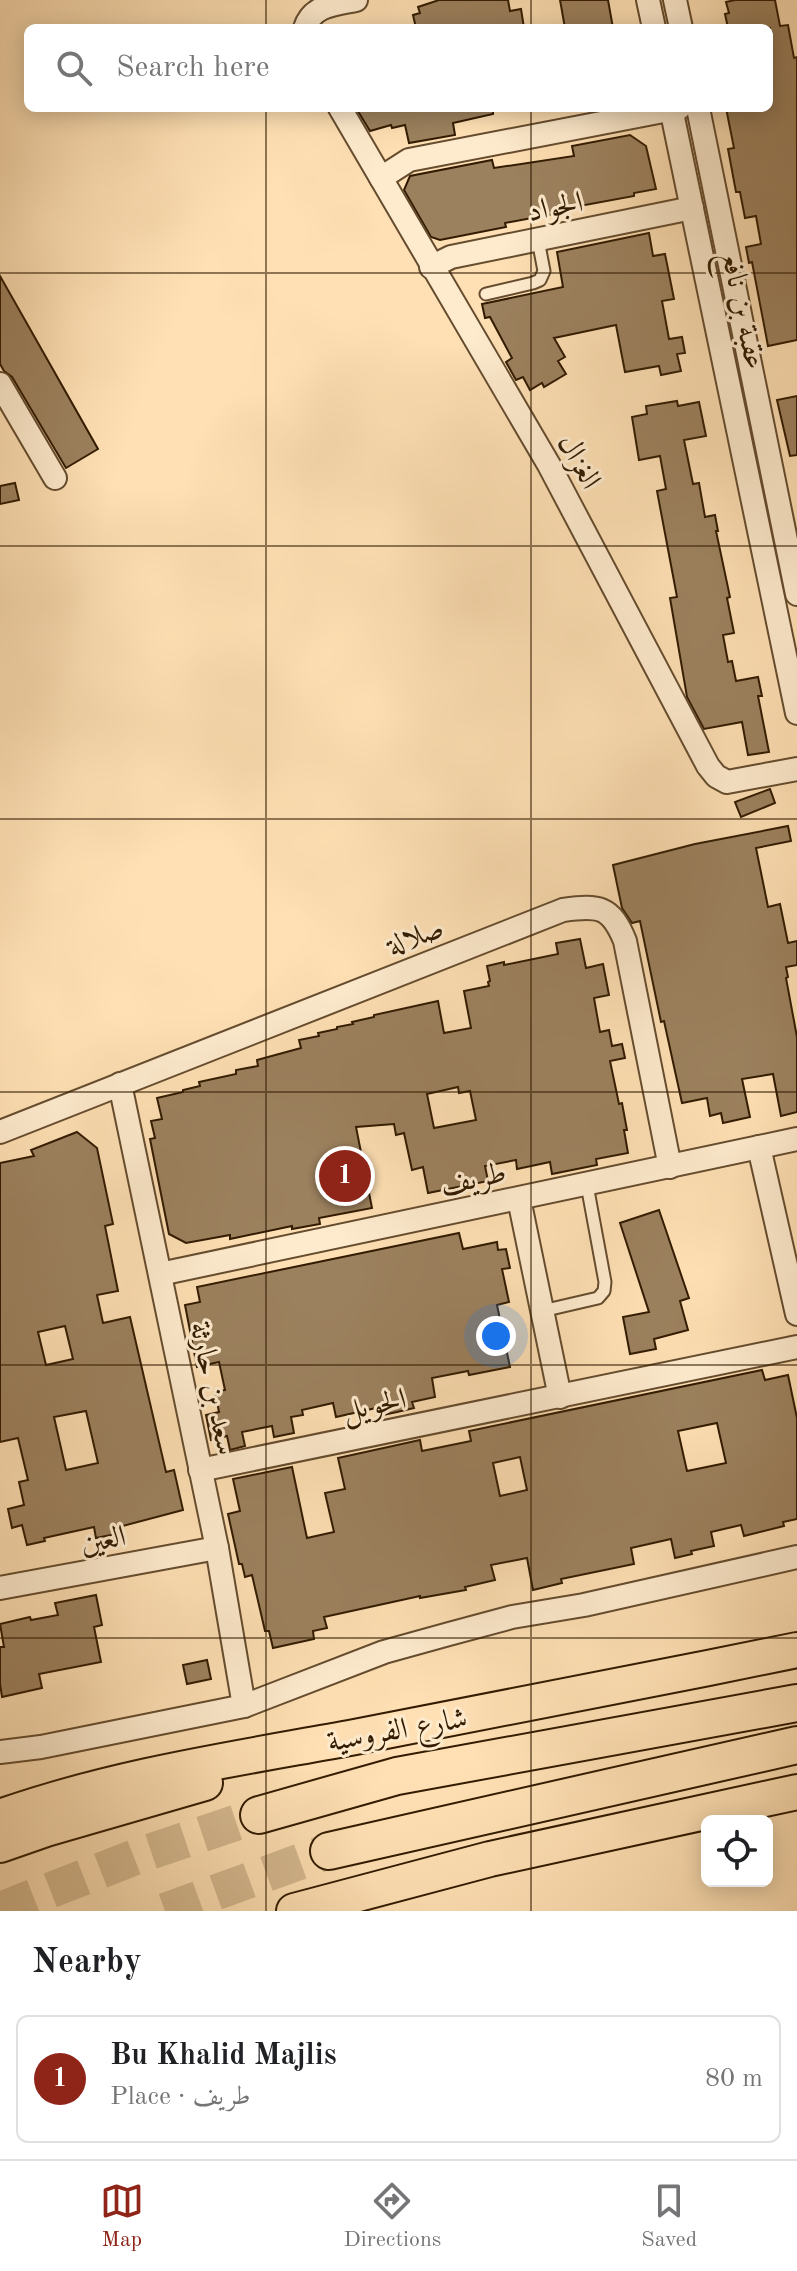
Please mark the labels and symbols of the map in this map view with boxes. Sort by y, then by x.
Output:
street label: الجواد [525,188,586,230]
street label: عقبة بن نافع [705,249,769,374]
street label: الغزال [549,429,605,495]
street label: صلالة [381,913,448,963]
pin: 1 [319,1146,371,1206]
street label: طريف [438,1158,510,1204]
your location [476,1316,516,1356]
street label: سعد بن حارثة [182,1319,241,1458]
street label: الحويل [340,1385,410,1431]
street label: العين [78,1522,129,1560]
street label: شارع الفروسية [325,1704,471,1766]

